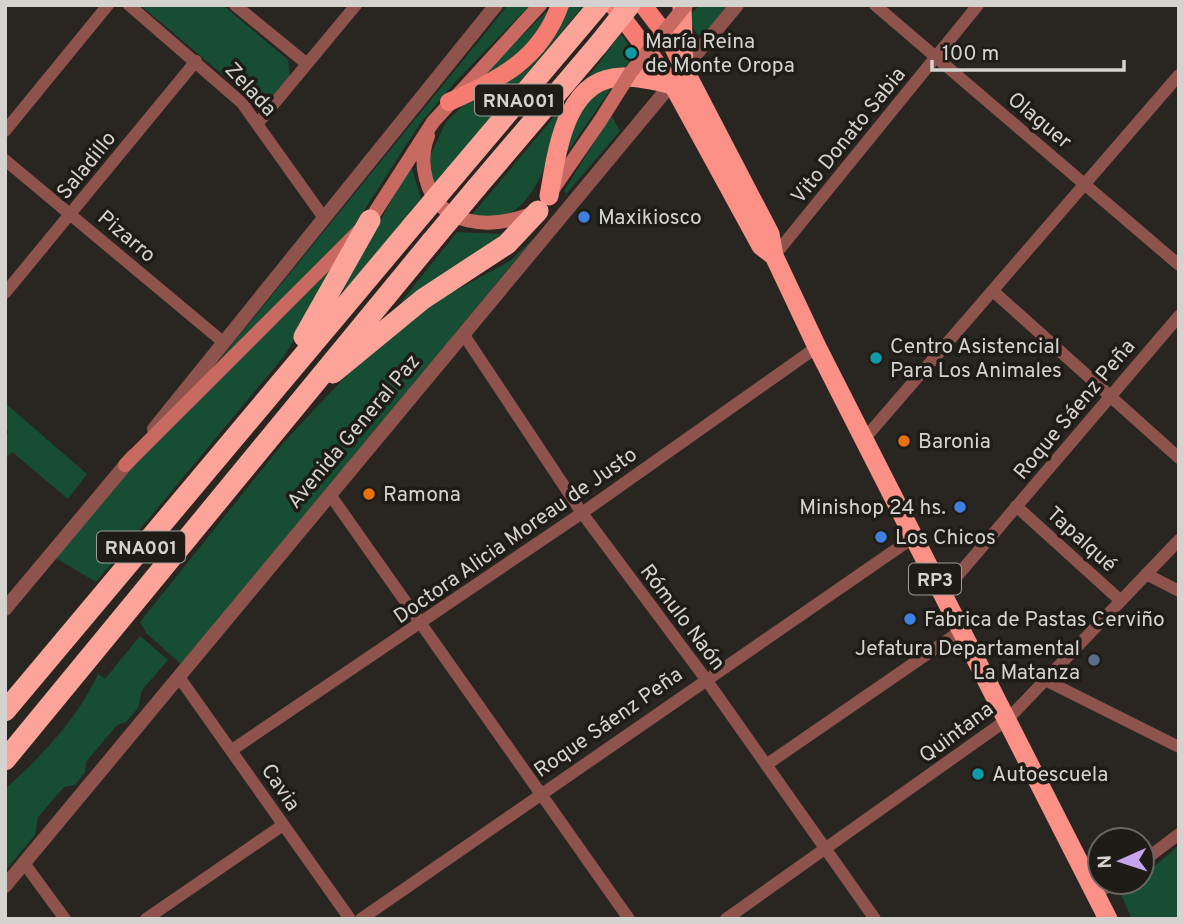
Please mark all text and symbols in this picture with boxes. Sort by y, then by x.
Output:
scale bar [932,28,1124,72]
place label: María Reina de Monte Oropa [645,29,795,80]
text: 100 m [942,41,999,68]
marker: María Reina de Monte Oropa [623,45,639,61]
street label: Zelada [218,57,282,123]
street label: Vito Donato Sabia [786,62,913,210]
road number: RNA001 [475,85,563,116]
street label: Olaguer [1001,87,1077,156]
street label: Saladillo [51,126,123,206]
street label: Pizarro [91,205,161,269]
place label: Maxikiosco [598,205,702,232]
marker: Maxikiosco [576,209,592,225]
place label: Centro Asistencial Para Los Animales [890,334,1062,385]
street label: Roque Sáenz Peña [1008,334,1142,486]
street label: Avenida General Paz [282,349,427,515]
marker: Centro Asistencial Para Los Animales [868,350,884,366]
place label: Baronia [918,429,991,456]
marker: Baronia [896,433,912,449]
street label: Doctora Alicia Moreau de Justo [389,442,643,631]
place label: Ramona [383,482,461,509]
marker: Ramona [361,486,377,502]
place label: Minishop 24 hs. [799,495,946,522]
marker: Minishop 24 hs. [952,499,968,515]
street label: Tapalqué [1040,501,1122,579]
place label: Los Chicos [895,525,996,552]
marker: Los Chicos [873,529,889,545]
road number: RNA001 [97,532,185,562]
street label: Rómulo Naón [633,559,731,676]
road number: RP3 [909,564,961,594]
place label: Fabrica de Pastas Cerviño [924,607,1165,634]
marker: Fabrica de Pastas Cerviño [902,611,918,627]
place label: Jefatura Departamental La Matanza [855,636,1080,687]
marker: Jefatura Departamental La Matanza [1086,652,1102,668]
street label: Roque Sáenz Peña [529,662,688,785]
street label: Quintana [914,697,999,770]
street label: Cavia [254,759,305,817]
place label: Autoescuela [992,762,1108,789]
marker: Autoescuela [970,766,986,782]
north arrow [1086,826,1156,896]
text: N [1094,854,1118,869]

